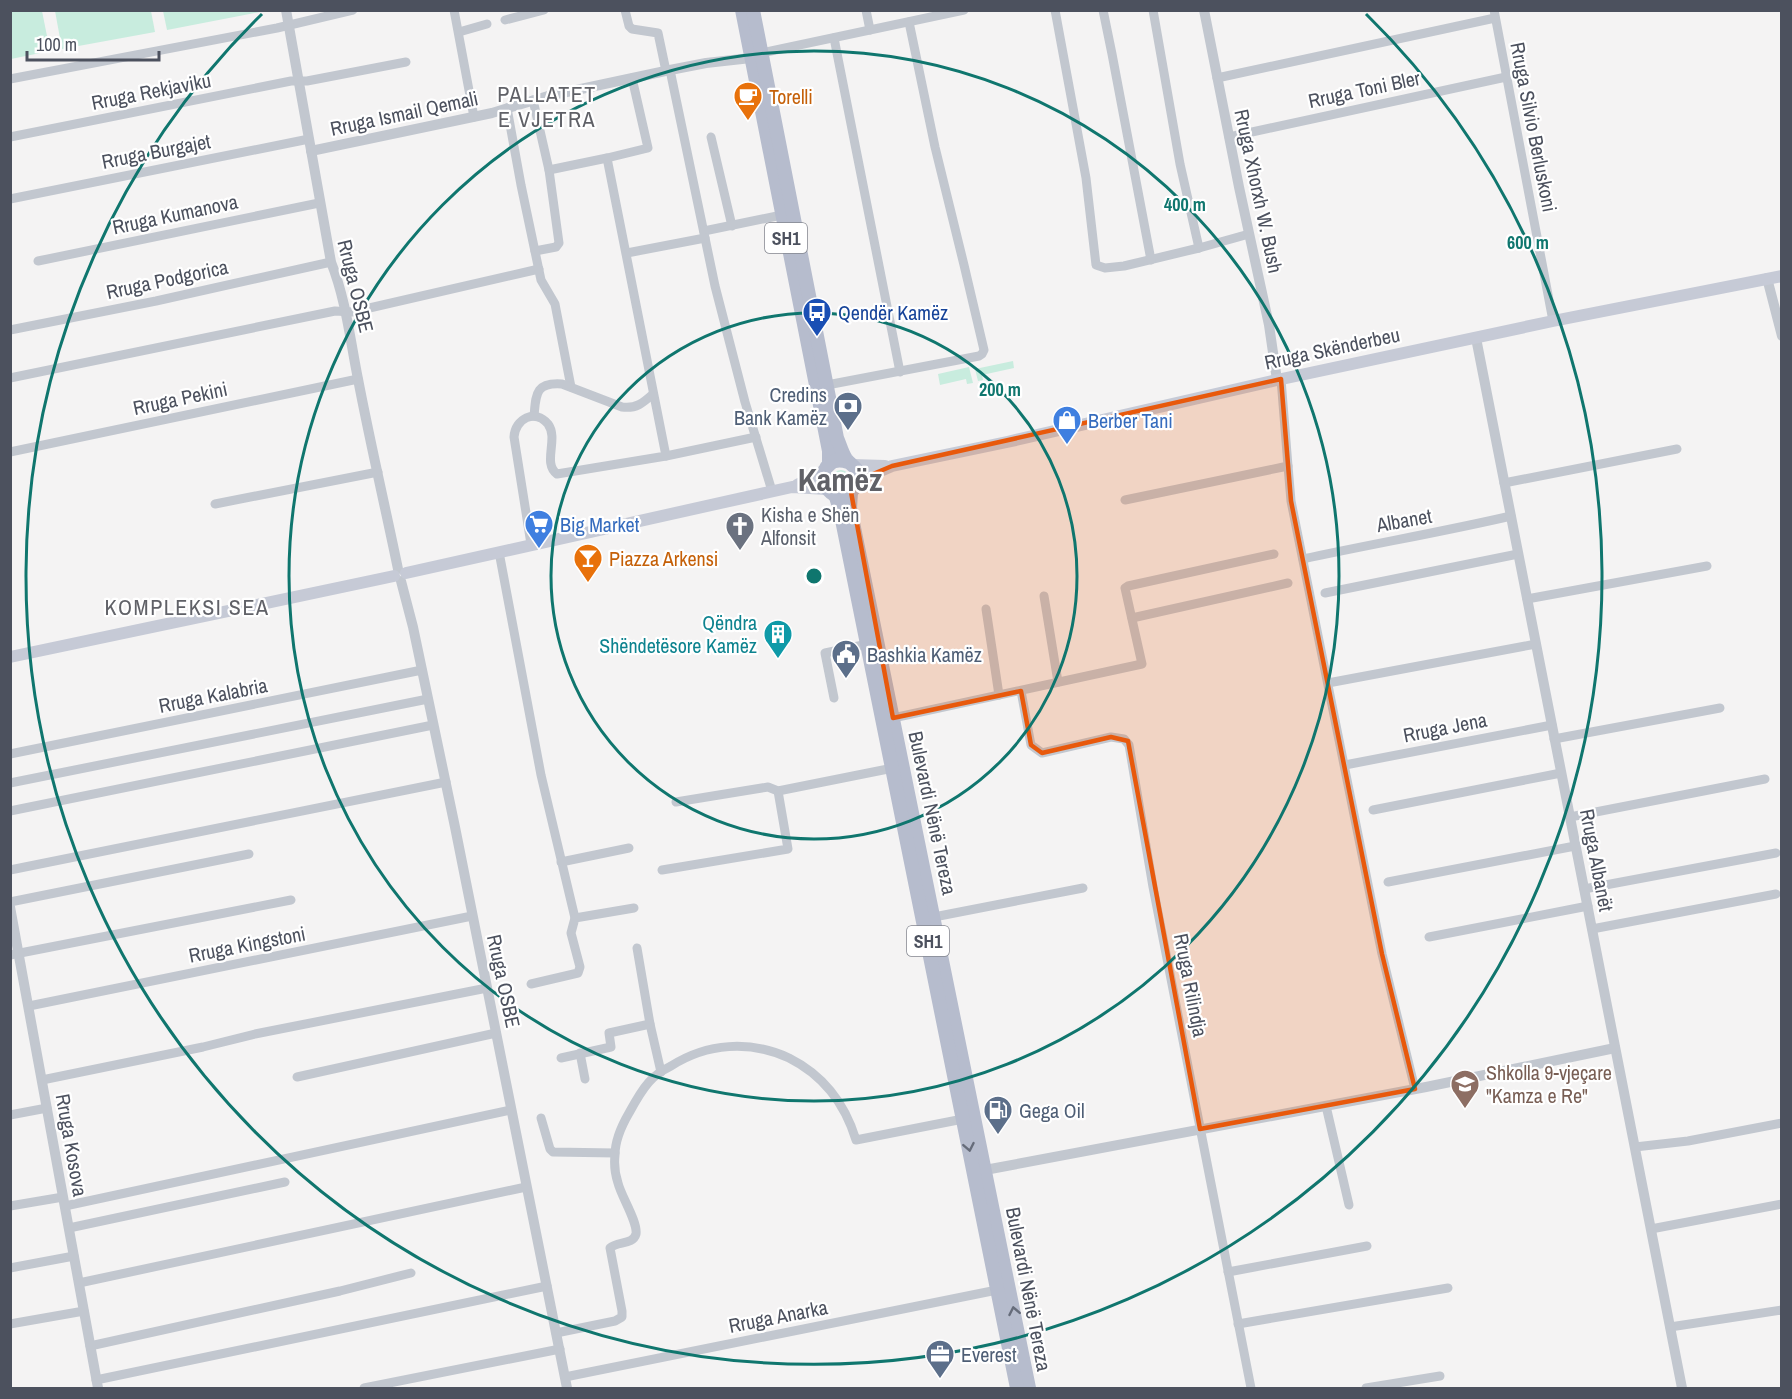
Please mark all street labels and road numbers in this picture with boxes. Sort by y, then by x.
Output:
street label: Rruga Silvio Berluskoni [1504,40,1564,214]
street label: Rruga Toni Bler [1306,64,1423,114]
street label: Rruga Rekjaviku [89,66,213,116]
street label: Rruga Ismail Qemali [328,84,480,142]
street label: Rruga Xhorxh W. Bush [1228,107,1290,275]
street label: Rruga Burgajet [99,127,213,175]
street label: Rruga Kumanova [110,188,240,240]
road number: SH1 [765,223,807,253]
street label: Rruga OSBE [331,237,381,335]
street label: Rruga Podgorica [104,253,230,305]
street label: Rruga Skënderbeu [1262,320,1402,376]
street label: Rruga Pekini [130,375,230,421]
street label: Albanet [1373,502,1434,538]
street label: Rruga Kalabria [156,671,270,719]
street label: Rruga Jena [1401,706,1489,748]
street label: Bulevardi Nënë Tereza [902,729,964,897]
street label: Rruga Albanët [1574,806,1620,914]
street label: Rruga Kingstoni [186,919,308,969]
road number: SH1 [907,926,949,956]
street label: Rruga Rilindja [1168,931,1214,1039]
street label: Rruga OSBE [481,932,527,1030]
street label: Rruga Kosova [50,1091,94,1199]
street label: Bulevardi Nënë Tereza [1000,1205,1058,1373]
street label: Rruga Anarka [726,1293,830,1339]

